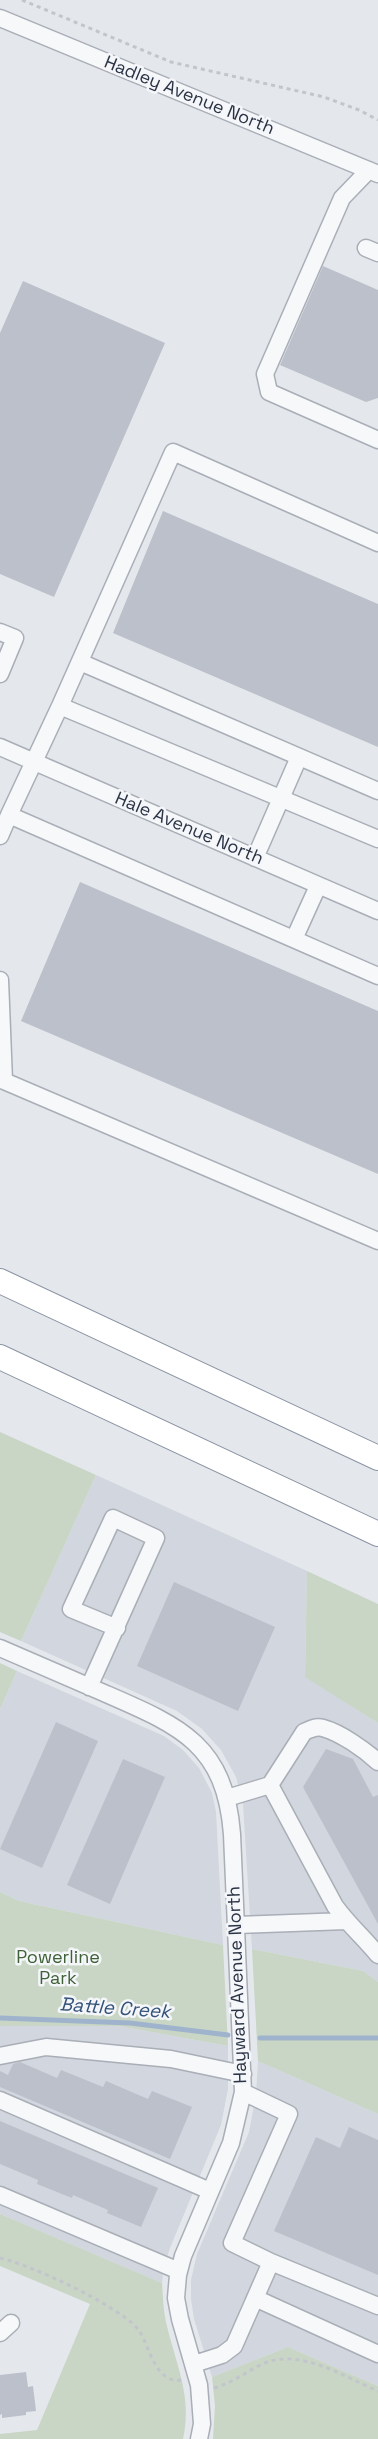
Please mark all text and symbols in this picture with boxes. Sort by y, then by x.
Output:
street label: Hadley Avenue North [101,52,277,140]
street label: Hale Avenue North [111,788,267,870]
street label: Hayward Avenue North [224,1886,252,2084]
park label: Powerline Park [16,1947,100,1990]
water label: Battle Creek [59,1994,171,2024]

